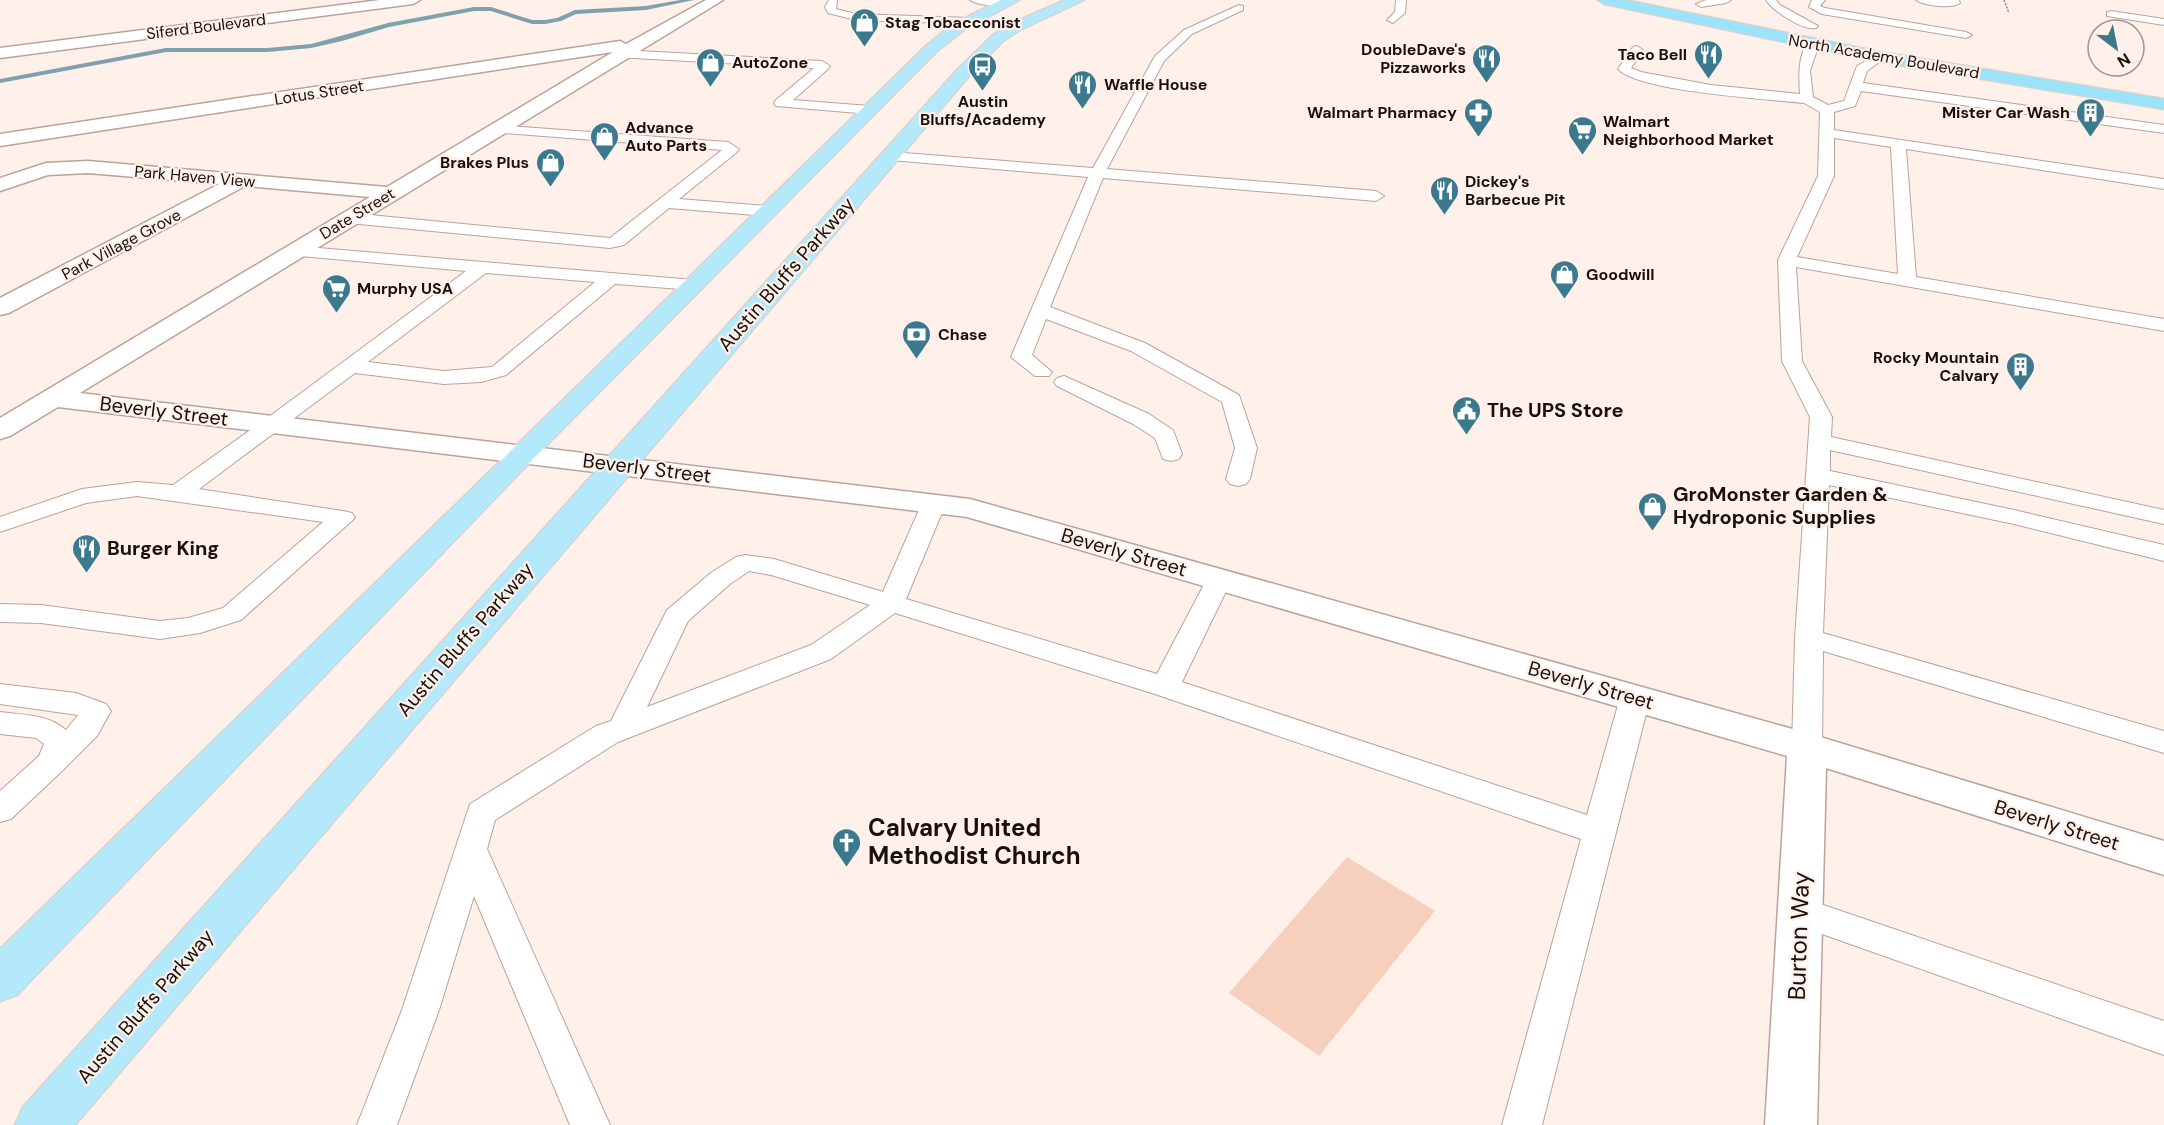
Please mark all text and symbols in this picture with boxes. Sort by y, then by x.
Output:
shop icon: Stag Tobacconist [848,6,880,48]
street label: Siferd Boulevard [145,9,267,44]
place label: Stag Tobacconist [885,12,1021,33]
north arrow [2086,18,2146,78]
street label: North Academy Boulevard [1787,29,1981,84]
restaurant icon: Taco Bell [1692,38,1724,80]
place label: DoubleDave's Pizzaworks [1361,39,1466,78]
restaurant icon: DoubleDave's Pizzaworks [1471,42,1503,84]
place label: Taco Bell [1618,44,1687,65]
shop icon: AutoZone [695,46,727,88]
text: N [2113,48,2134,72]
bus stop icon: Austin Bluffs/Academy [967,50,999,92]
place label: AutoZone [732,52,808,73]
restaurant icon: Waffle House [1067,68,1099,110]
place label: Waffle House [1104,74,1207,95]
street label: Lotus Street [273,75,365,110]
place label: Austin Bluffs/Academy [920,91,1046,130]
pharmacy icon: Walmart Pharmacy [1462,96,1494,138]
building icon: Mister Car Wash [2075,96,2107,138]
place label: Walmart Pharmacy [1307,102,1457,123]
place label: Mister Car Wash [1942,102,2070,123]
place label: Walmart Neighborhood Market [1603,111,1774,150]
supermarket icon: Walmart Neighborhood Market [1566,114,1598,156]
place label: Advance Auto Parts [625,117,707,156]
shop icon: Advance Auto Parts [588,120,620,162]
shop icon: Brakes Plus [534,146,566,188]
place label: Brakes Plus [440,152,529,173]
street label: Park Haven View [134,161,256,192]
place label: Dickey's Barbecue Pit [1465,171,1565,210]
restaurant icon: Dickey's Barbecue Pit [1428,174,1460,216]
street label: Date Street [316,183,399,244]
street label: Austin Bluffs Parkway [712,191,860,357]
street label: Park Village Grove [58,204,185,285]
shop icon: Goodwill [1549,258,1581,300]
place label: Goodwill [1586,264,1655,285]
supermarket icon: Murphy USA [320,272,352,314]
place label: Murphy USA [357,278,453,299]
bank icon: Chase [901,318,933,360]
place label: Chase [938,324,987,345]
place label: Rocky Mountain Calvary [1873,347,1999,386]
building icon: Rocky Mountain Calvary [2004,350,2036,392]
street label: Beverly Street [98,390,230,432]
public building icon: The UPS Store [1450,394,1482,436]
place label: The UPS Store [1487,397,1624,423]
street label: Beverly Street [581,447,713,489]
place label: GroMonster Garden & Hydroponic Supplies [1673,481,1888,530]
shop icon: GroMonster Garden & Hydroponic Supplies [1636,490,1668,532]
street label: Beverly Street [1058,522,1190,582]
restaurant icon: Burger King [70,532,102,574]
place label: Burger King [107,535,219,561]
street label: Austin Bluffs Parkway [391,556,539,722]
street label: Beverly Street [1525,655,1657,715]
street label: Beverly Street [1991,794,2123,856]
place label: Calvary United Methodist Church [868,812,1081,871]
church icon: Calvary United Methodist Church [831,826,863,868]
street label: Burton Way [1781,871,1816,1001]
street label: Austin Bluffs Parkway [71,923,219,1089]

